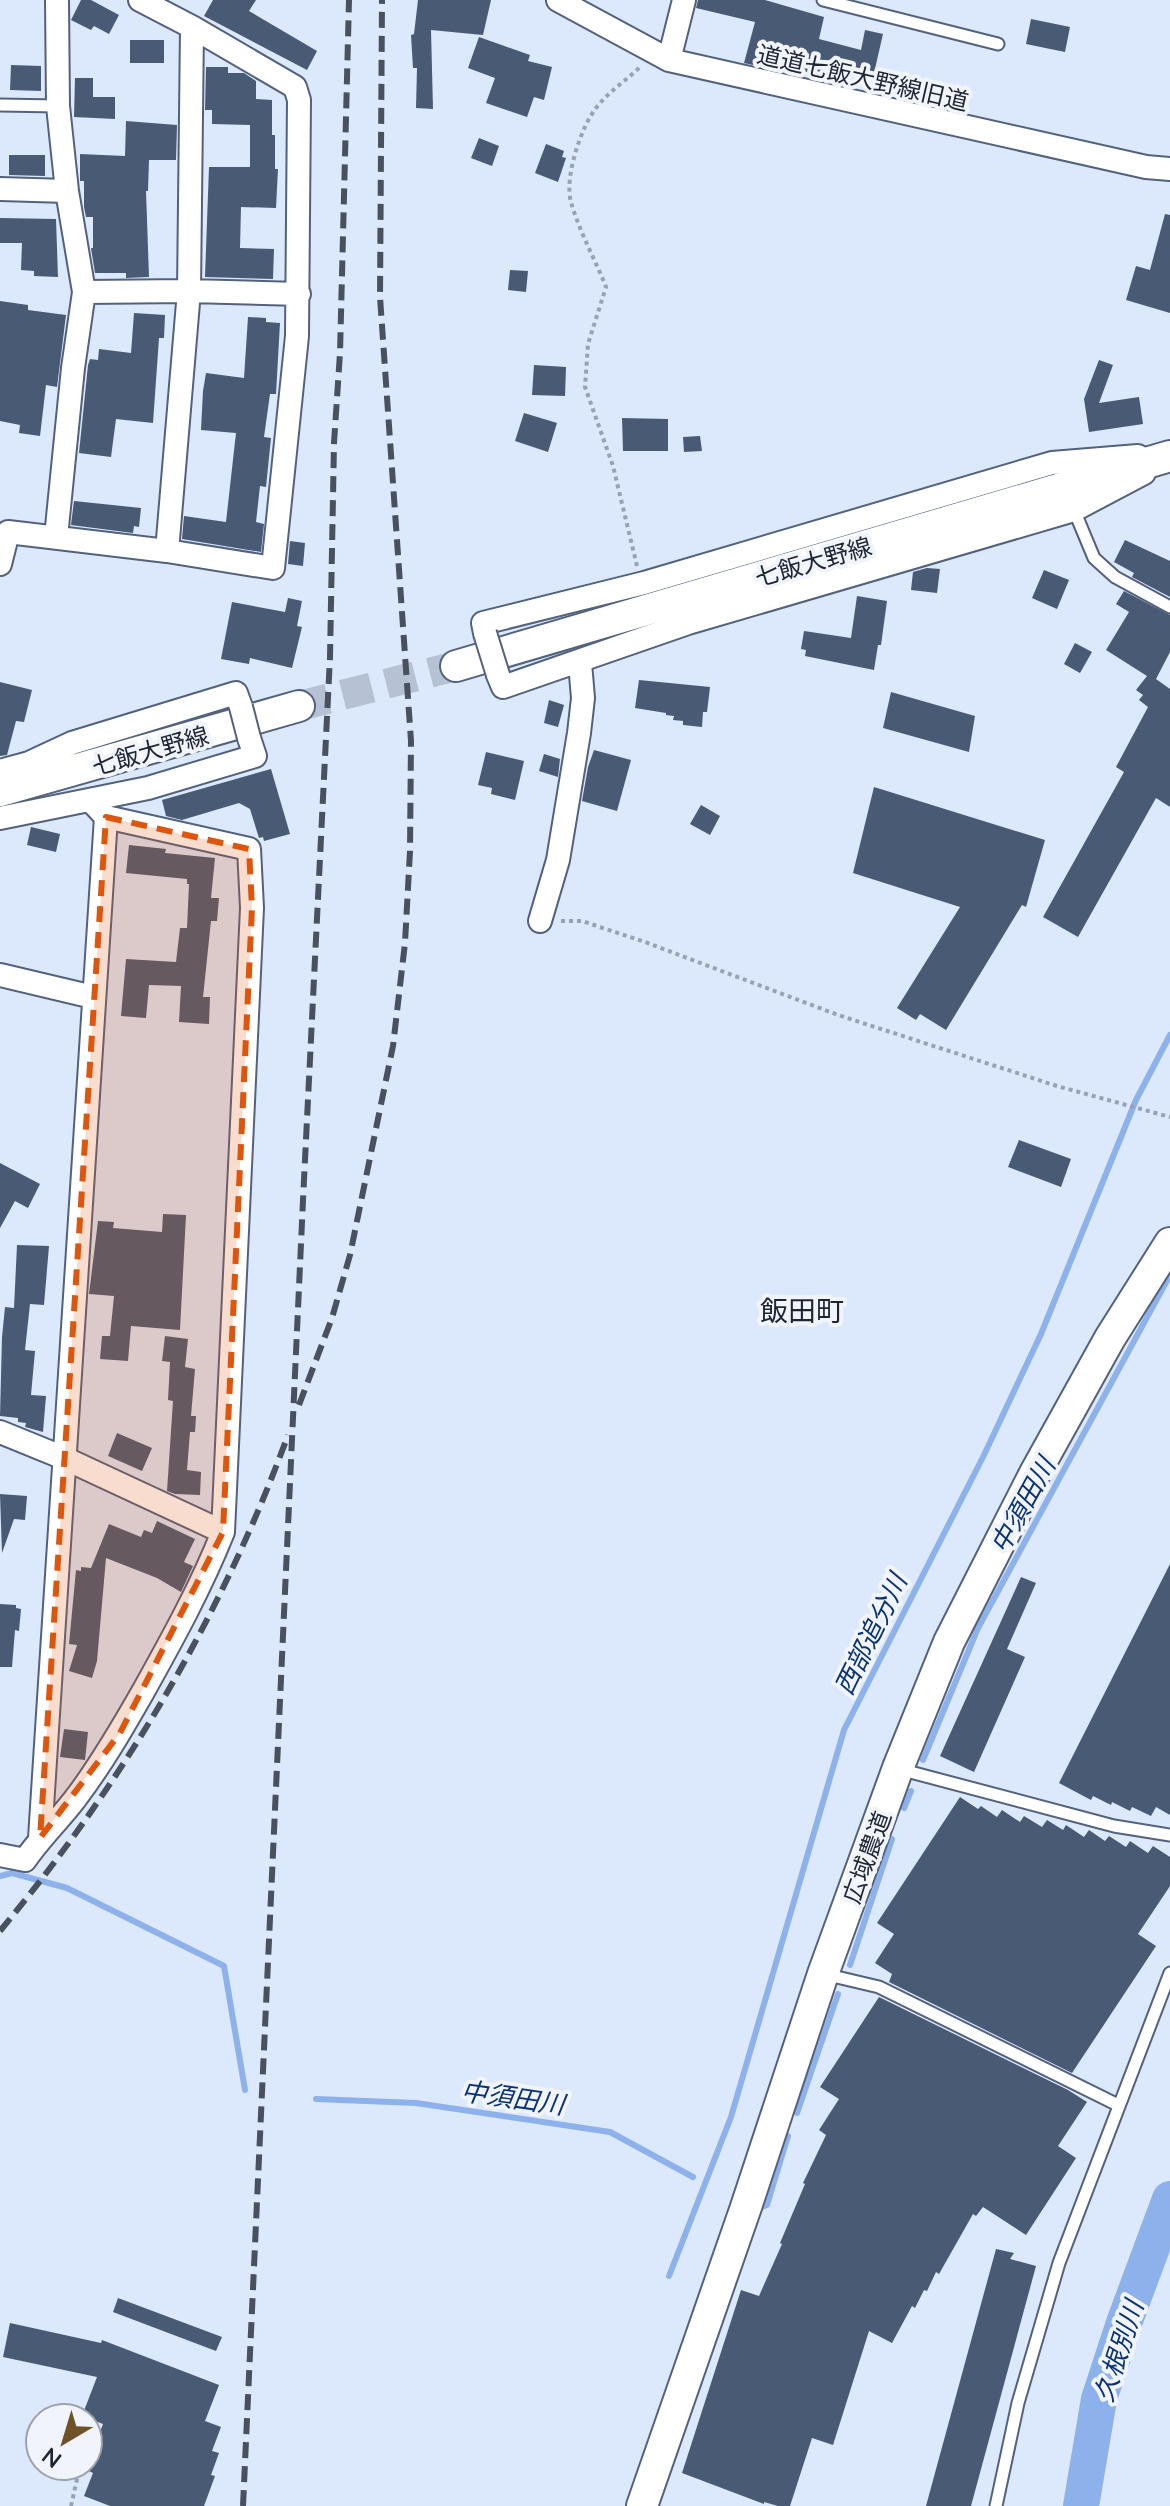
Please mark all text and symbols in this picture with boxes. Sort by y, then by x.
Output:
street label: 道道七飯大野線旧道 [755,39,971,115]
street label: 七飯大野線 [751,531,875,591]
street label: 七飯大野線 [88,720,212,780]
district label: 飯田町 [760,1293,844,1327]
water label: 中須田川 [983,1449,1063,1558]
water label: 西部追分川 [827,1566,914,1699]
street label: 広域農道 [836,1807,896,1907]
water label: 中須田川 [459,2074,570,2120]
water label: 久根別川 [1087,2294,1150,2405]
north arrow [24,2402,104,2482]
text: N [36,2442,66,2474]

